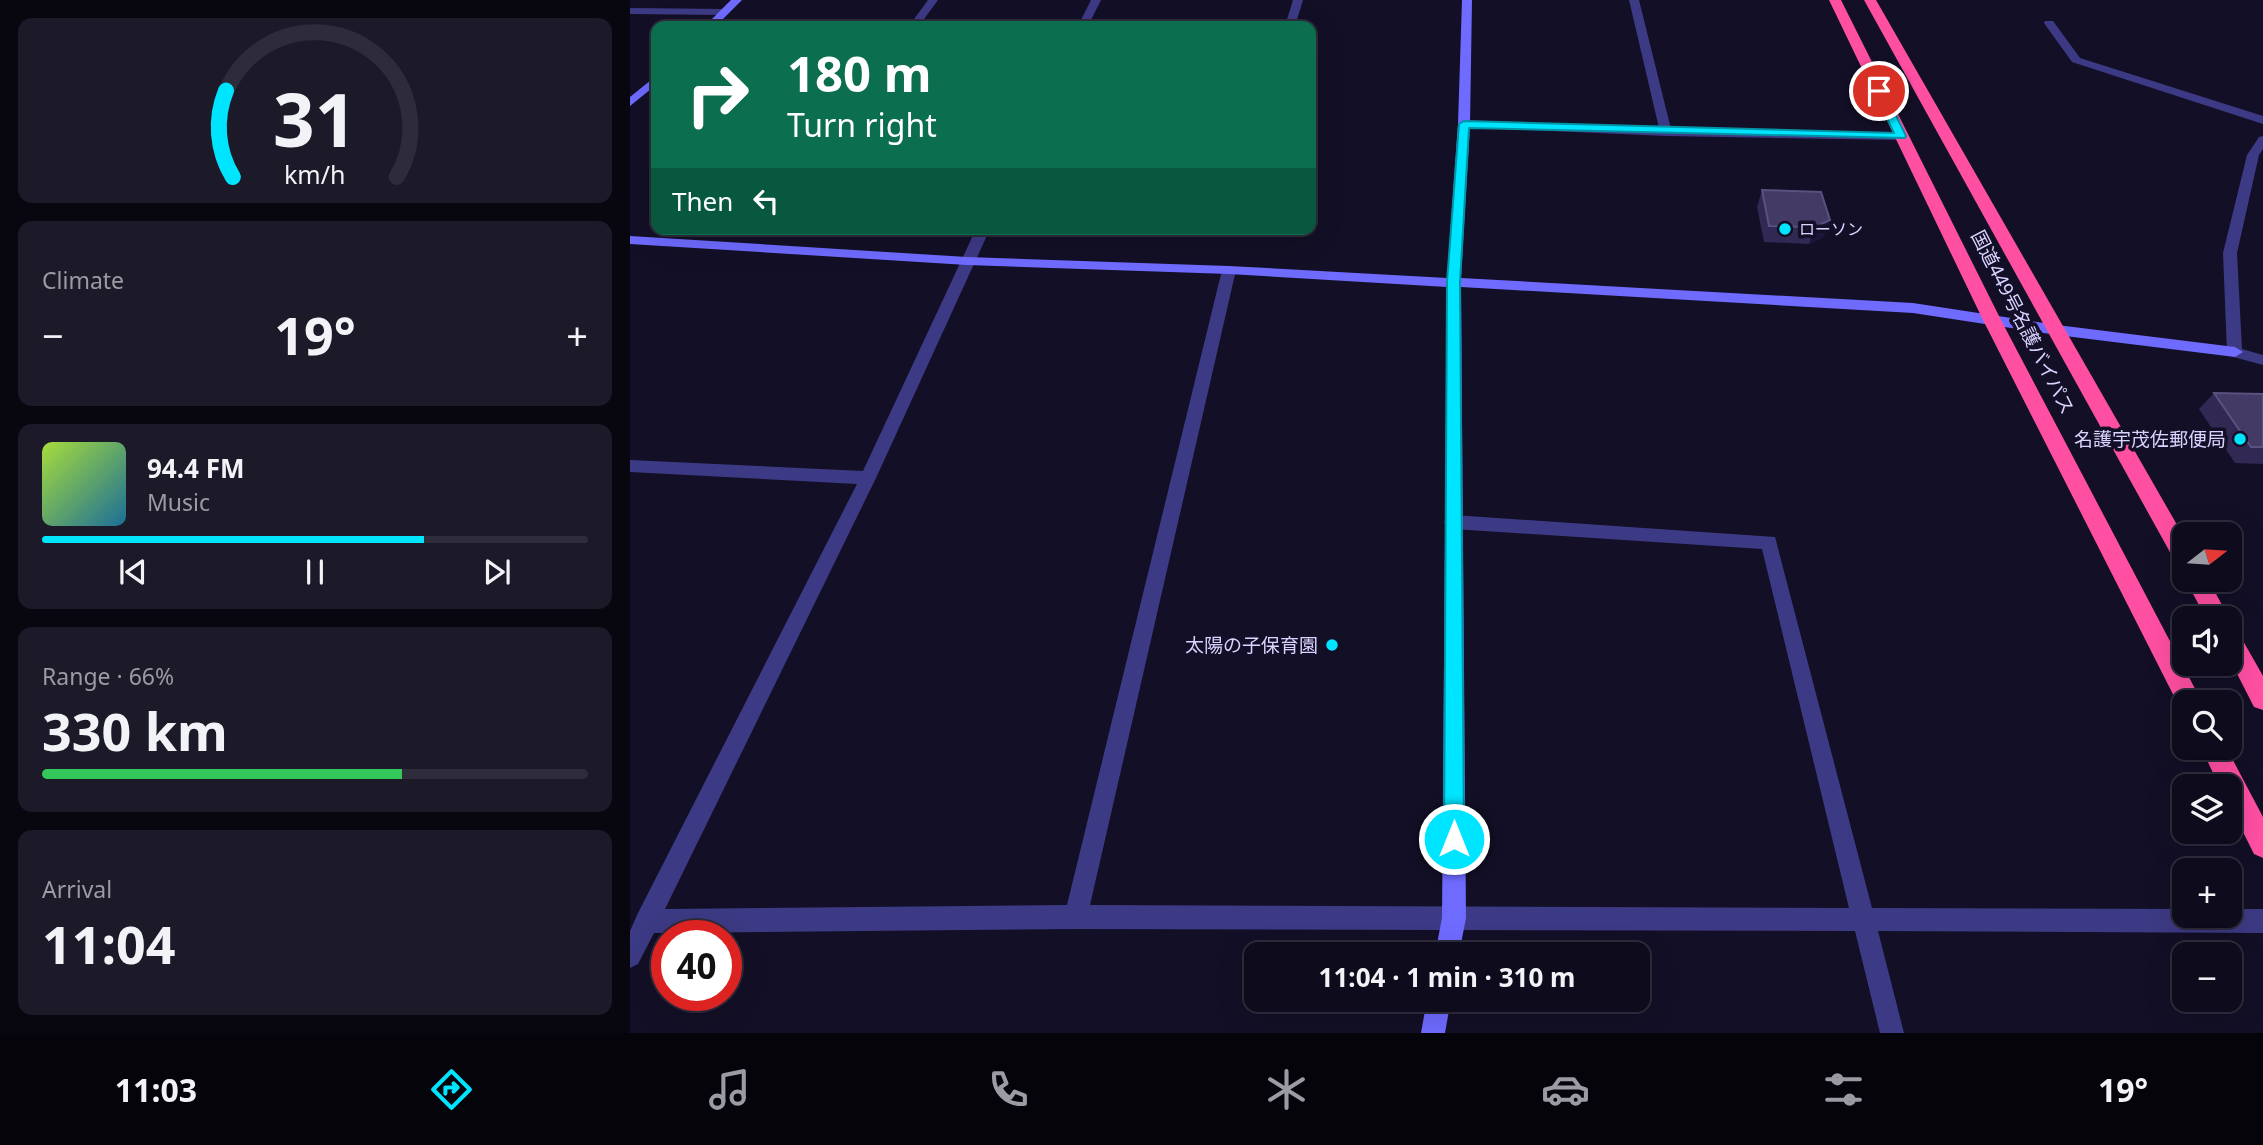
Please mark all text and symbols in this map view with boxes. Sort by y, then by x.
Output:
text: 180 m [787,40,932,106]
icon: right [672,49,763,140]
pin [1849,61,1909,121]
text: 31 [273,69,357,168]
icon: arrive [1860,72,1898,110]
text: Turn right [787,103,937,146]
text: km/h [284,156,346,190]
icon: left [747,182,785,220]
text: Then [672,183,733,219]
place label: ローソン [1799,218,1863,240]
marker: ローソン [1777,221,1793,237]
street label: 国道449号名護バイパス [1965,226,2081,418]
text: Climate [42,264,124,296]
text: 19° [274,299,356,370]
text: − [42,309,64,361]
text: + [566,309,588,361]
place label: 名護宇茂佐郵便局 [2074,426,2226,452]
marker: 名護宇茂佐郵便局 [2232,431,2248,447]
text: 94.4 FM [147,450,244,486]
text: Music [147,486,210,518]
north arrow [2172,522,2242,592]
map controls [2172,522,2242,1012]
icon: previous [114,553,152,591]
icon: pause [296,553,334,591]
icon: next [478,553,516,591]
button: sound [2172,606,2242,676]
place label: 太陽の子保育園 [1185,632,1318,658]
marker: 太陽の子保育園 [1324,637,1340,653]
text: Range · 66% [42,660,174,692]
button: search [2172,690,2242,760]
text: 330 km [42,695,228,766]
button: layers [2172,774,2242,844]
position arrow [1417,802,1491,876]
button: + [2172,858,2242,928]
text: Arrival [42,873,112,905]
text: 11:04 [42,908,176,979]
speed limit sign: 40 [651,920,742,1011]
button: − [2172,942,2242,1012]
text: 11:04 · 1 min · 310 m [1319,959,1575,995]
icon: directions [427,1065,476,1114]
icon: music [705,1065,754,1114]
icon: phone [984,1065,1033,1114]
icon: climate [1262,1065,1311,1114]
icon: car [1541,1065,1590,1114]
icon: filters [1819,1065,1868,1114]
text: 11:03 [115,1068,197,1111]
text: 19° [2098,1068,2148,1111]

